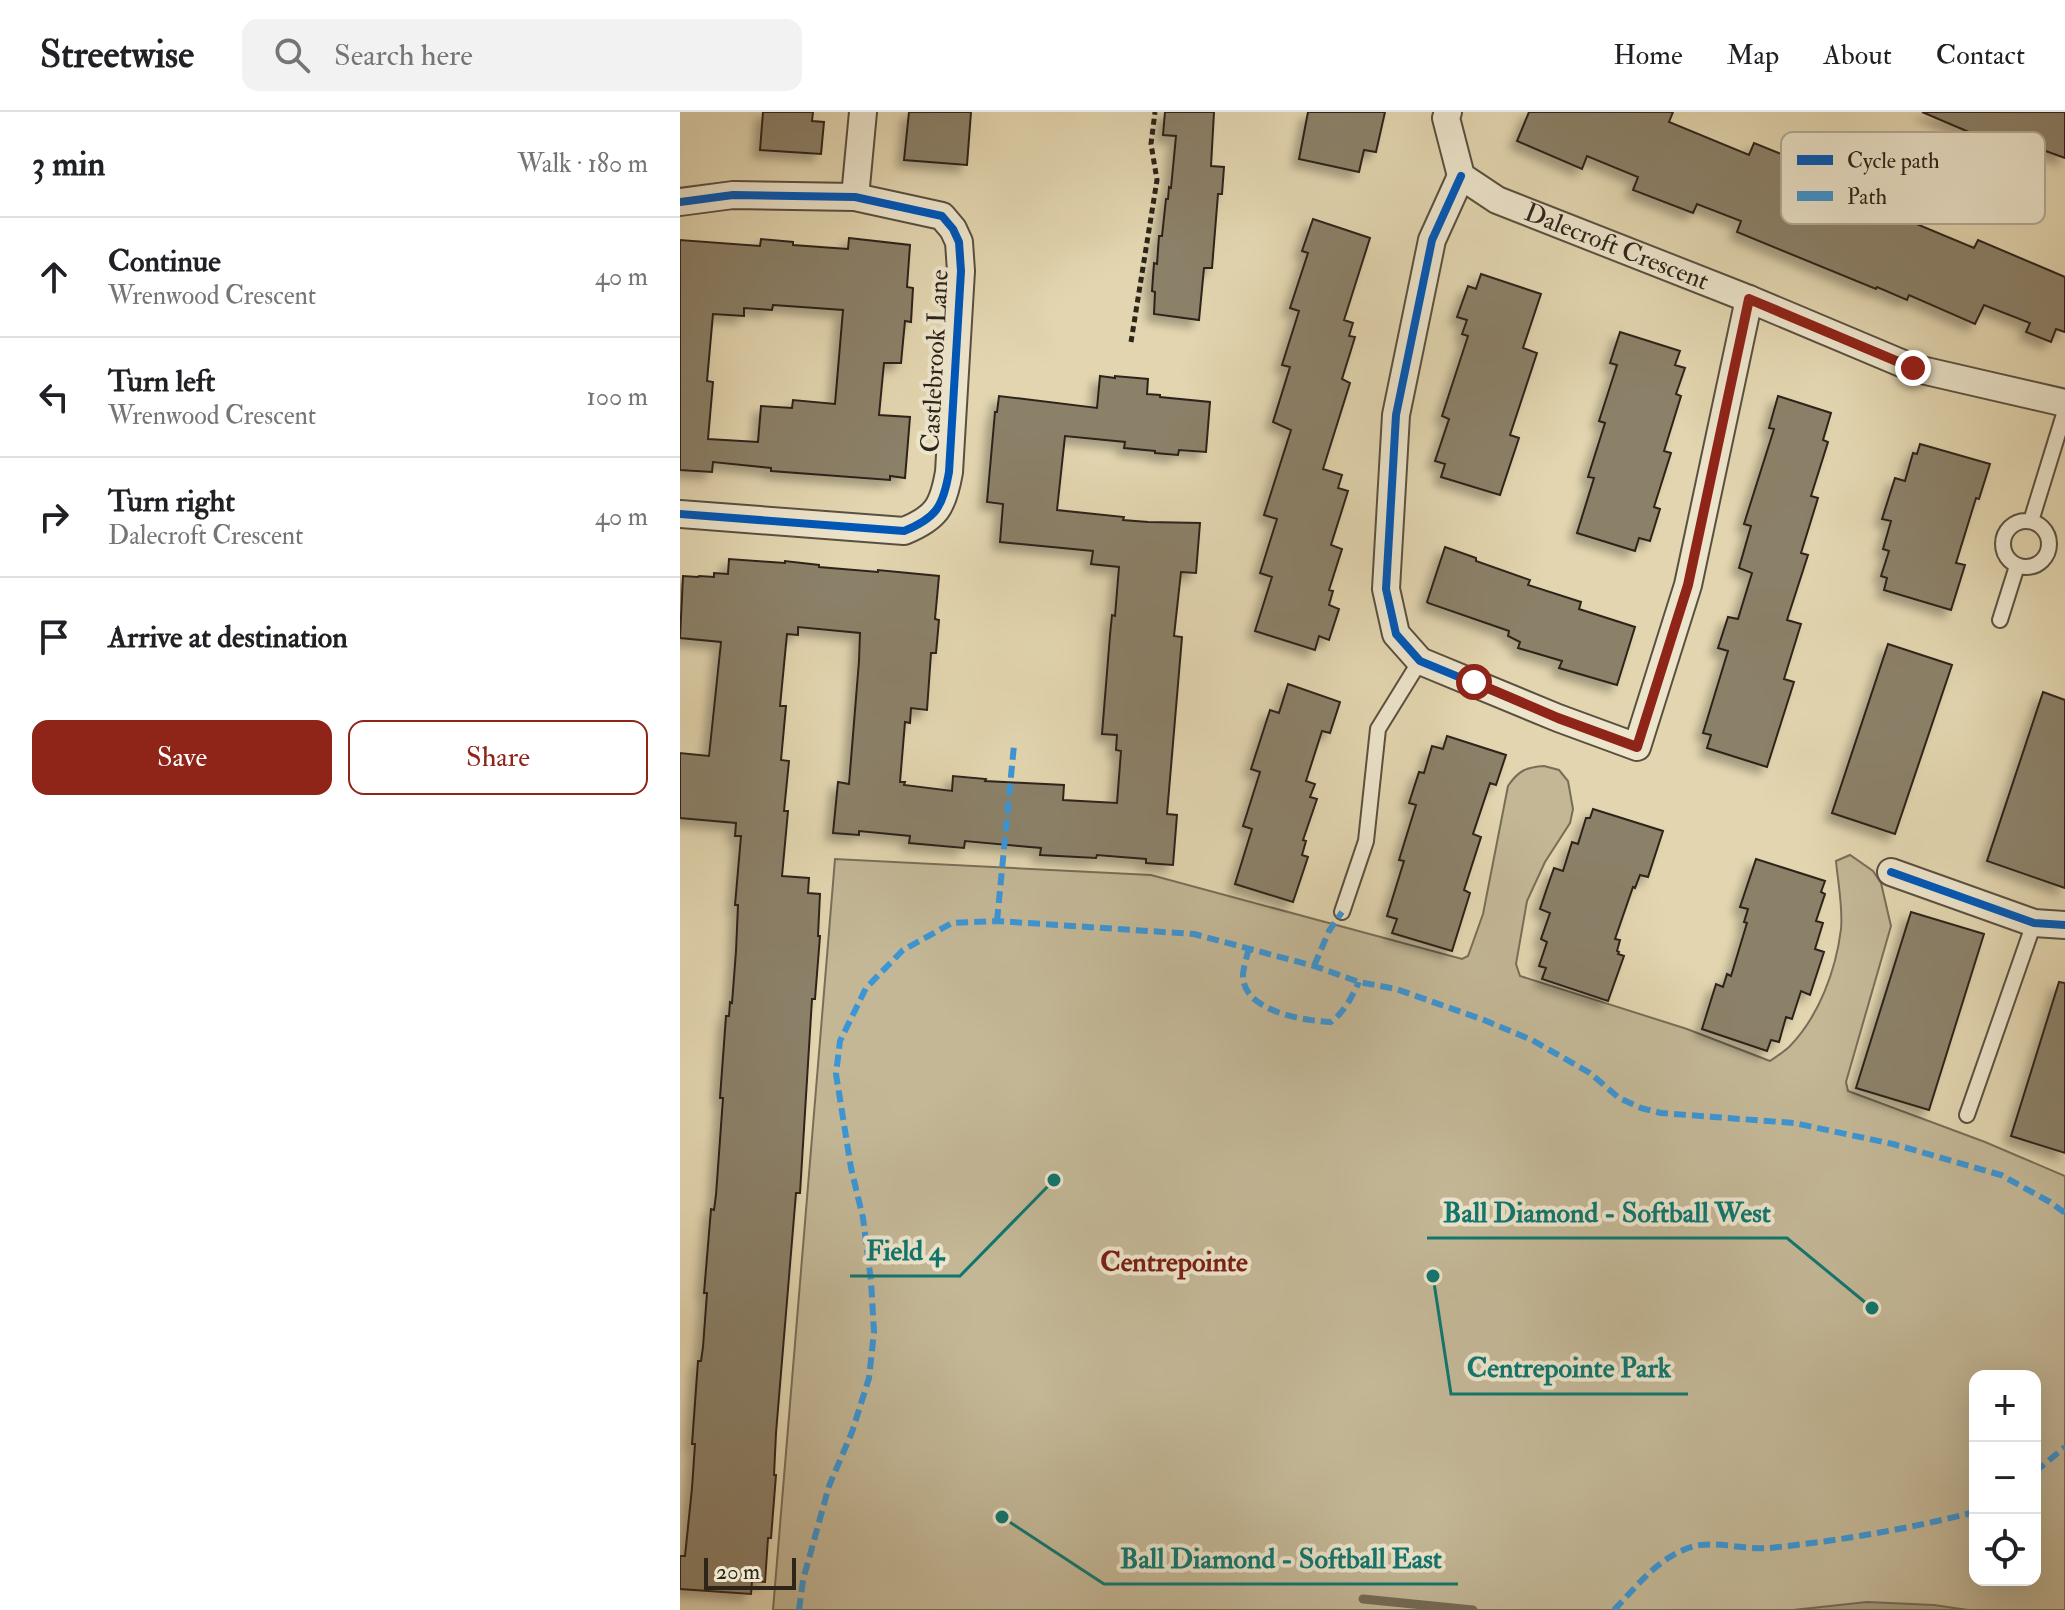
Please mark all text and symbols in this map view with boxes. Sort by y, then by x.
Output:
search box [242,19,802,91]
text: Streetwise [40,31,194,79]
icon: search [270,33,314,77]
text: Search here [334,37,473,74]
text: Home [1613,38,1683,73]
text: Map [1727,38,1779,73]
text: About [1823,38,1892,73]
text: Contact [1936,38,2025,73]
legend [1781,132,2045,224]
text: 3 min [32,143,105,186]
text: Cycle path [1847,147,1940,176]
text: Walk · 180 m [518,148,648,180]
text: Path [1847,183,1888,211]
street label: Dalecroft Crescent [1520,196,1713,298]
text: Continue [108,243,221,280]
icon: ahead [32,255,76,299]
text: 40 m [595,261,648,293]
street label: Castlebrook Lane [914,268,956,453]
text: Wrenwood Crescent [108,280,316,312]
route end [1895,350,1931,386]
text: Turn left [108,363,215,400]
icon: left [32,375,76,419]
text: 100 m [587,381,648,413]
text: Wrenwood Crescent [108,400,316,432]
text: Turn right [108,483,235,520]
icon: right [32,495,76,539]
text: 40 m [595,501,648,533]
text: Dalecroft Crescent [108,520,303,552]
icon: arrive [32,615,76,659]
text: Arrive at destination [108,619,348,656]
route start [1456,664,1492,700]
button: Save [32,720,332,795]
button: Share [348,720,648,795]
callout: Ball Diamond - Softball West [1427,1186,1787,1238]
text: Ball Diamond - Softball West [1443,1196,1771,1231]
callout: Field 4 [850,1224,960,1276]
text: Field 4 [866,1234,946,1269]
district label: Centrepointe [1100,1245,1248,1280]
callout: Centrepointe Park [1451,1342,1688,1394]
text: Centrepointe Park [1467,1351,1672,1386]
map controls [1969,1370,2041,1586]
button: + [1969,1370,2041,1442]
button: − [1969,1442,2041,1514]
button: locate [1969,1514,2041,1586]
callout: Ball Diamond - Softball East [1104,1532,1458,1584]
text: Ball Diamond - Softball East [1120,1542,1442,1577]
scale bar [704,1554,796,1590]
text: 20 m [716,1558,760,1586]

